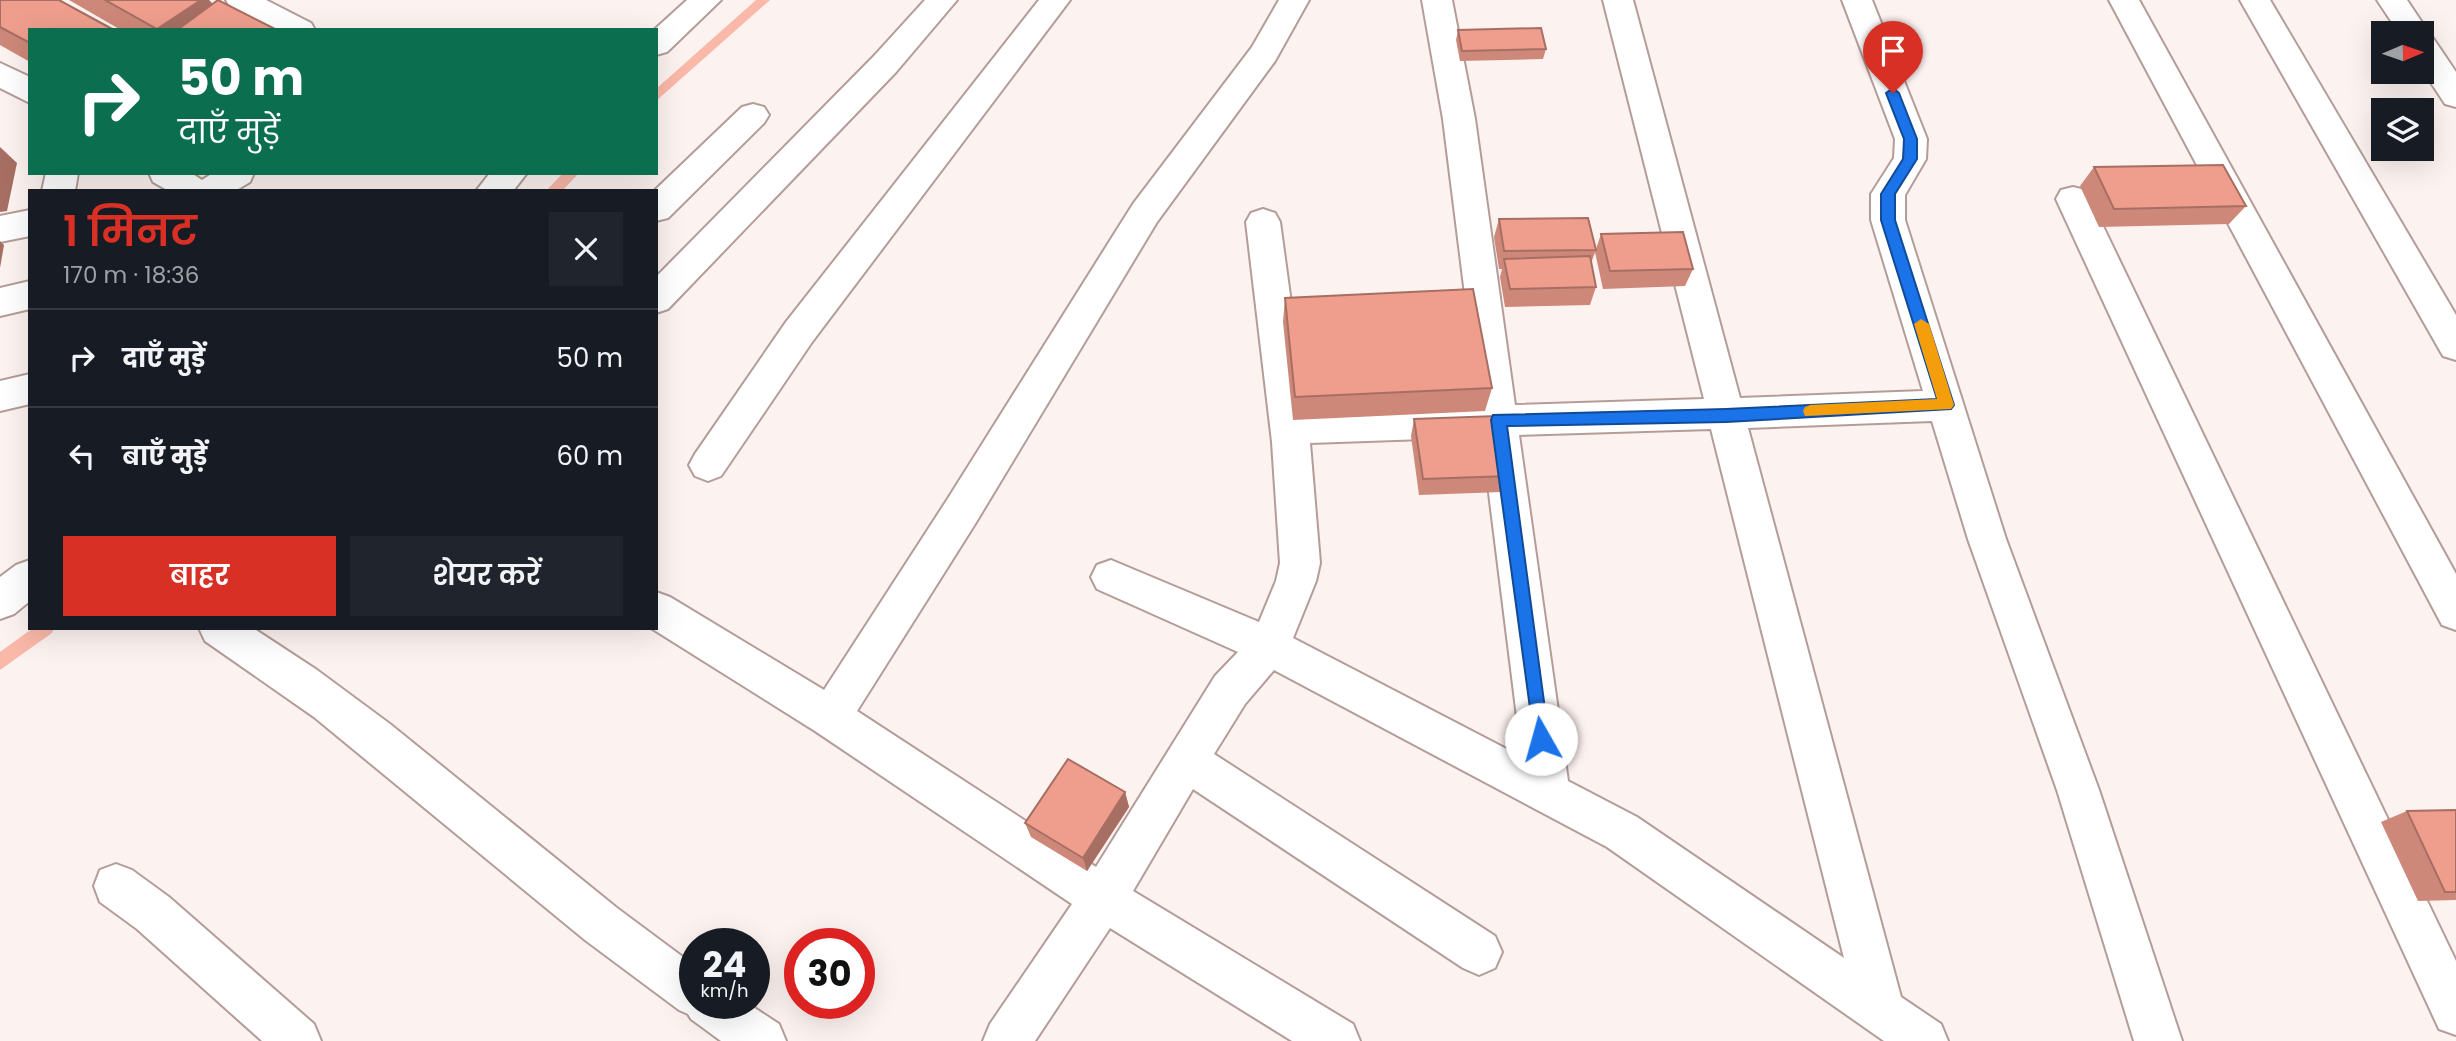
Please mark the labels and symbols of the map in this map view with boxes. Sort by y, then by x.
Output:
pin [1863,21,1923,93]
north arrow [2371,21,2434,84]
position arrow [1504,702,1578,776]
speed limit sign: 30 [784,928,875,1019]

